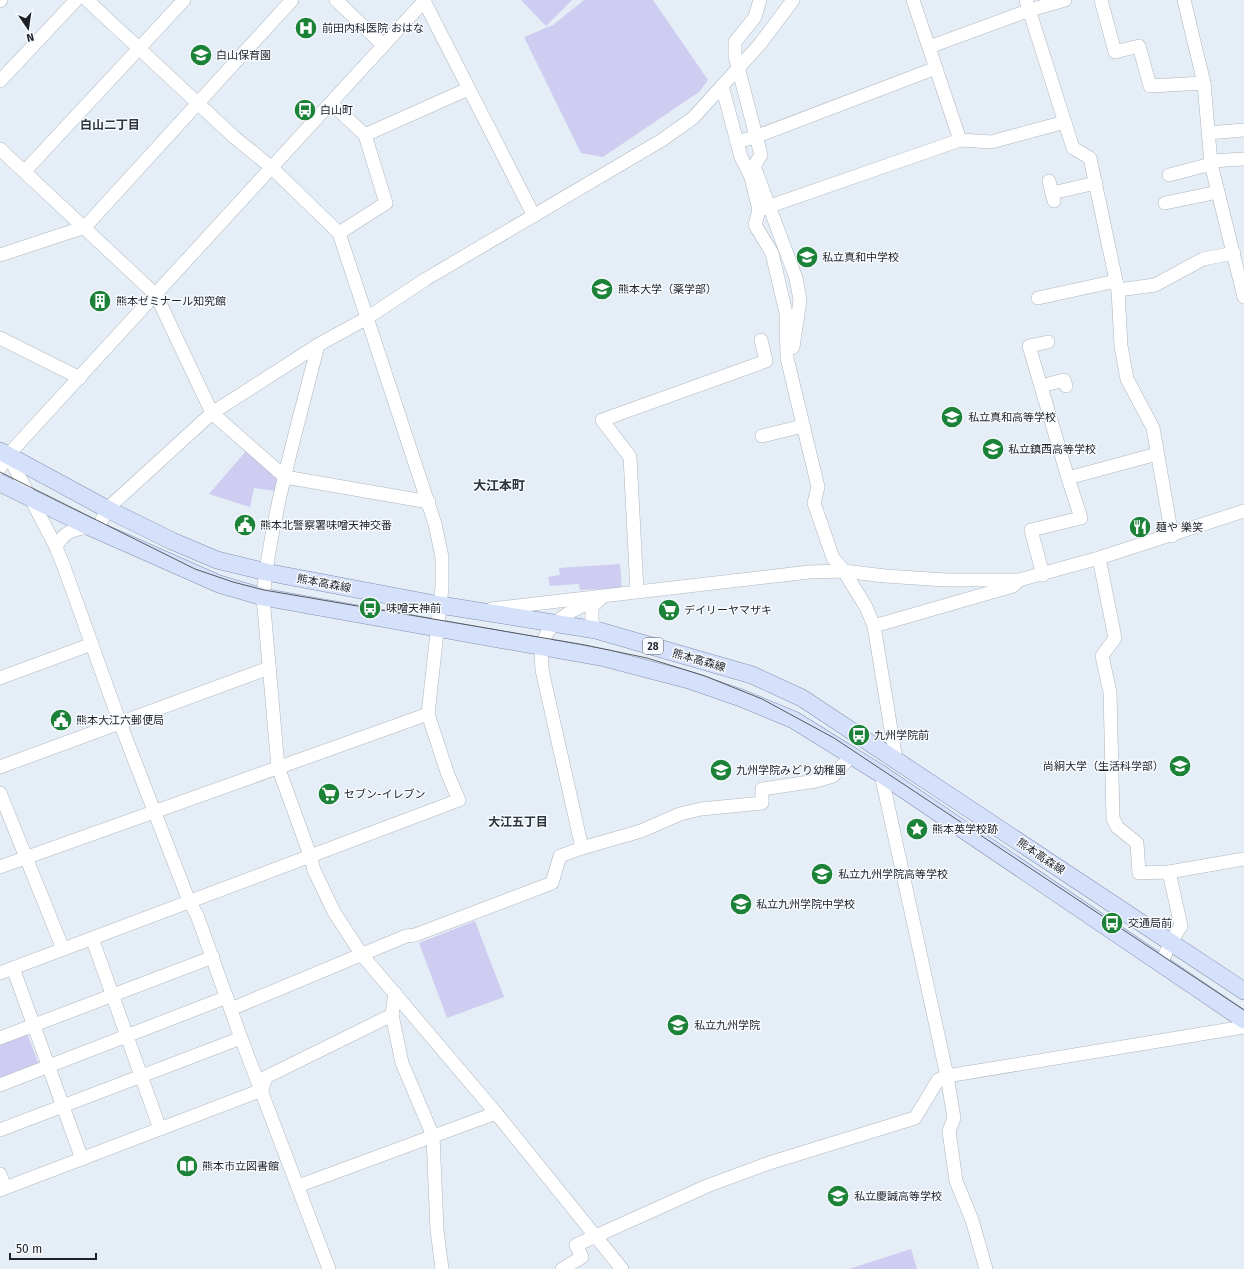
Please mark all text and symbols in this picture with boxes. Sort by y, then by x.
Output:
north arrow [8,8,48,48]
hospital icon: 前田内科医院 おはな [293,15,319,41]
place label: 前田内科医院 おはな [322,22,424,35]
text: N [25,30,35,44]
school or university icon: 白山保育園 [188,42,214,68]
place label: 白山保育園 [216,49,271,62]
bus stop icon: 白山町 [292,97,318,123]
place label: 白山町 [320,104,353,117]
district label: 白山二丁目 [80,118,140,132]
school or university icon: 私立真和中学校 [794,244,820,270]
place label: 私立真和中学校 [822,251,899,264]
school or university icon: 熊本大学（薬学部） [589,276,615,302]
place label: 熊本大学（薬学部） [618,283,717,296]
building icon: 熊本ゼミナール知究館 [87,288,113,314]
place label: 熊本ゼミナール知究館 [116,295,226,308]
school or university icon: 私立真和高等学校 [939,404,965,430]
place label: 私立真和高等学校 [968,411,1056,424]
school or university icon: 私立鎮西高等学校 [980,436,1006,462]
place label: 私立鎮西高等学校 [1008,443,1096,456]
district label: 大江本町 [473,478,525,493]
public building icon: 熊本北警察署味噌天神交番 [232,512,258,538]
restaurant icon: 麺や 樂笑 [1127,514,1153,540]
place label: 熊本北警察署味噌天神交番 [260,519,392,532]
place label: 麺や 樂笑 [1156,521,1203,534]
street label: 熊本高森線 [296,572,352,595]
bus stop icon: 味噌天神前 [357,595,383,621]
supermarket icon: デイリーヤマザキ [656,597,682,623]
place label: 味噌天神前 [386,602,441,615]
place label: デイリーヤマザキ [684,604,772,617]
road number: 28 [643,638,663,654]
street label: 熊本高森線 [671,647,727,674]
public building icon: 熊本大江六郵便局 [48,707,74,733]
place label: 熊本大江六郵便局 [76,714,164,727]
bus stop icon: 九州学院前 [846,722,872,748]
place label: 九州学院前 [874,729,929,742]
school or university icon: 尚絅大学（生活科学部） [1167,753,1193,779]
school or university icon: 九州学院みどり幼稚園 [708,757,734,783]
place label: 尚絅大学（生活科学部） [1043,760,1164,773]
place label: 九州学院みどり幼稚園 [736,764,846,777]
supermarket icon: セブン-イレブン [316,781,342,807]
place label: セブン-イレブン [344,788,425,801]
district label: 大江五丁目 [488,815,548,829]
place icon: 熊本英学校跡 [904,816,930,842]
place label: 熊本英学校跡 [932,823,998,836]
street label: 熊本高森線 [1014,836,1067,877]
school or university icon: 私立九州学院高等学校 [809,861,835,887]
place label: 私立九州学院高等学校 [838,868,948,881]
school or university icon: 私立九州学院中学校 [728,891,754,917]
place label: 私立九州学院中学校 [756,898,855,911]
bus stop icon: 交通局前 [1099,910,1125,936]
place label: 交通局前 [1128,917,1172,930]
school or university icon: 私立九州学院 [665,1012,691,1038]
place label: 私立九州学院 [694,1019,760,1032]
library icon: 熊本市立図書館 [174,1153,200,1179]
place label: 熊本市立図書館 [202,1160,279,1173]
school or university icon: 私立慶誠高等学校 [825,1183,851,1209]
place label: 私立慶誠高等学校 [854,1190,942,1203]
scale bar [10,1235,96,1261]
text: 50 m [16,1242,42,1256]

